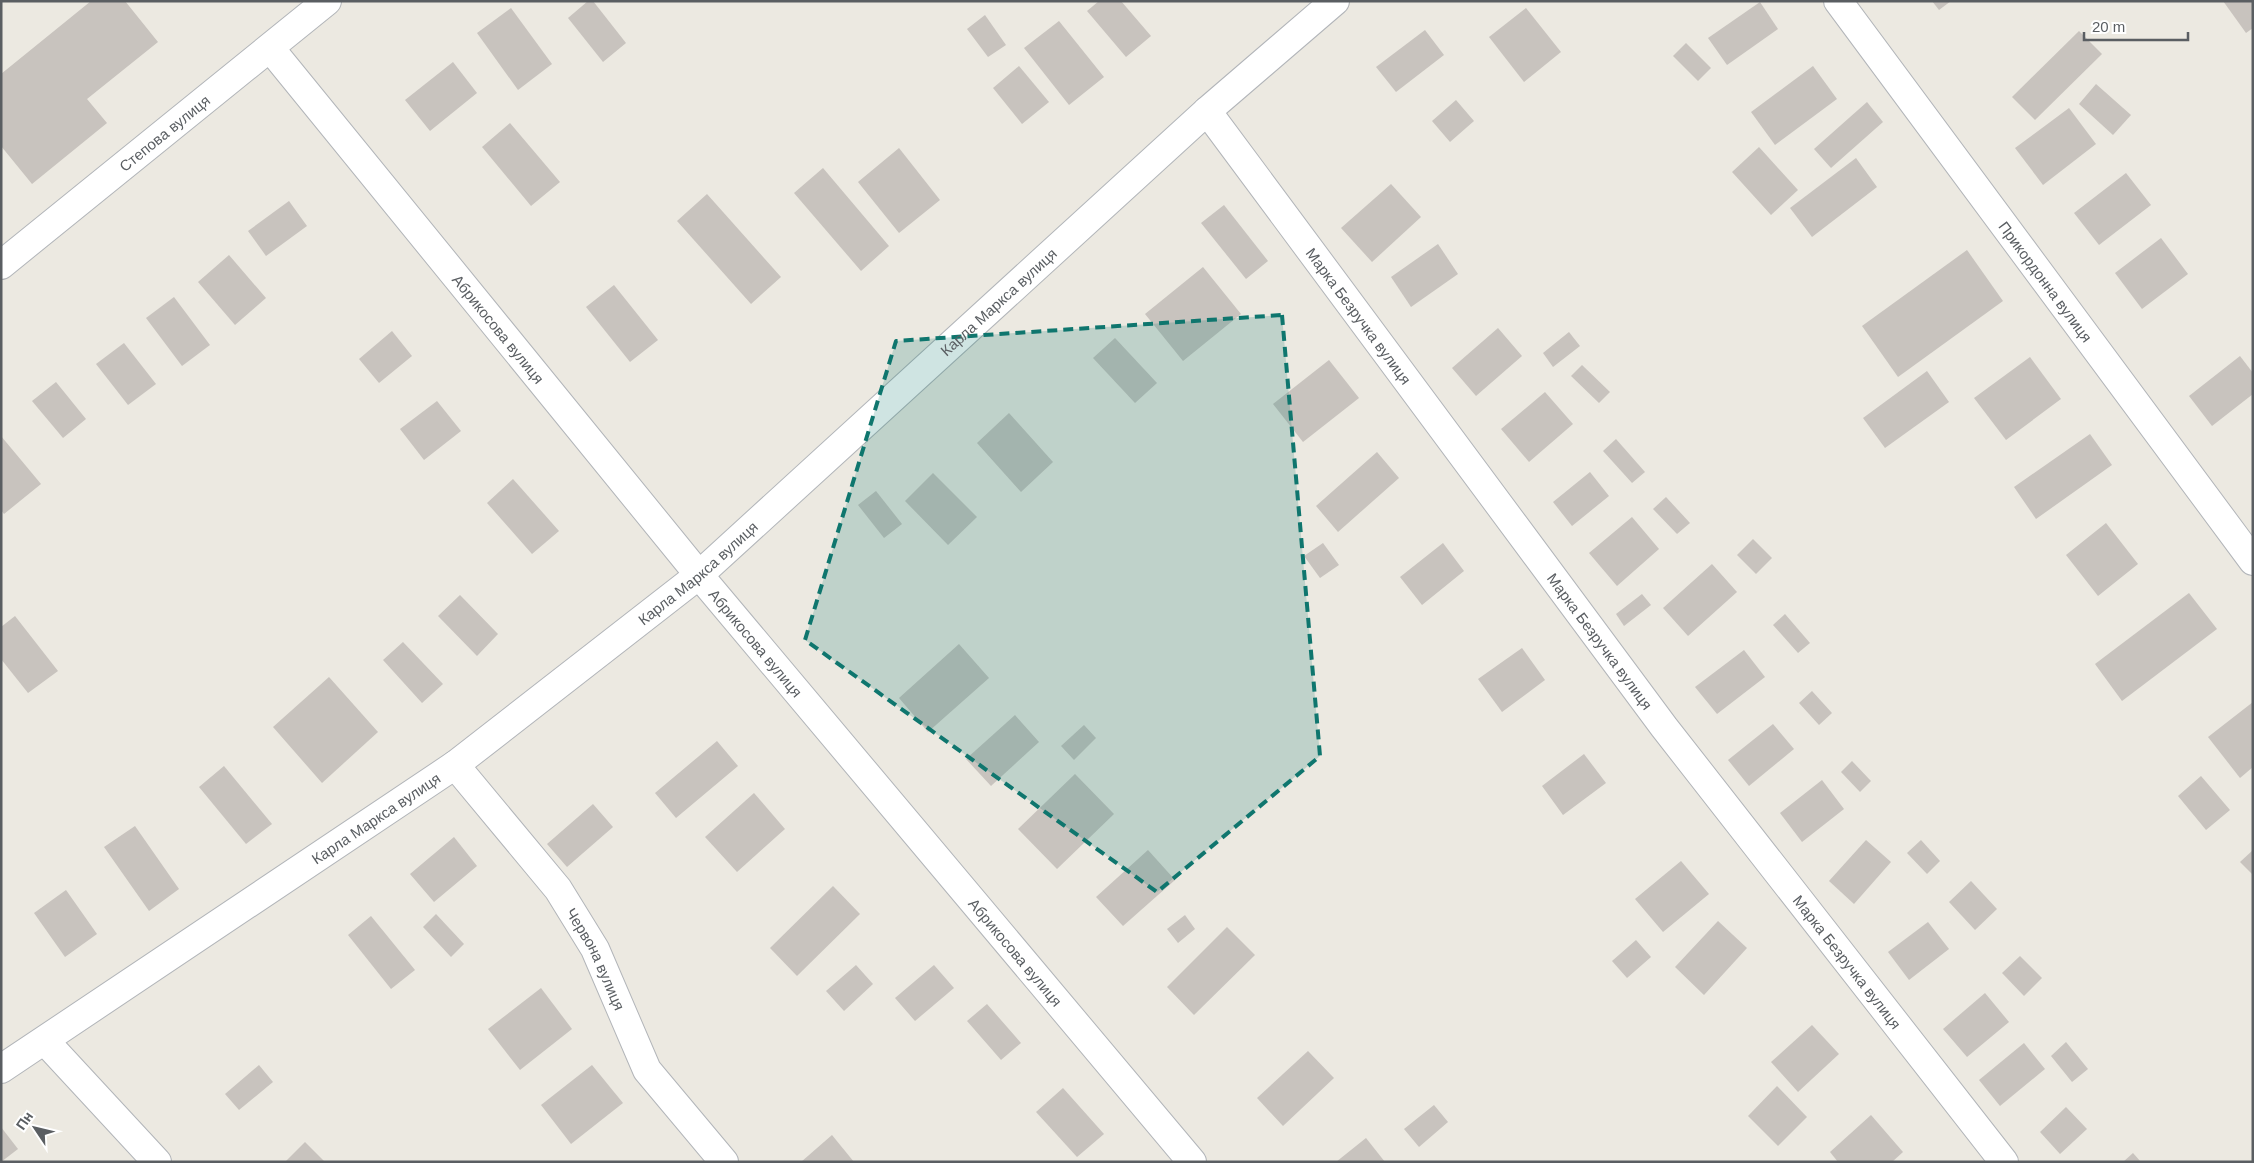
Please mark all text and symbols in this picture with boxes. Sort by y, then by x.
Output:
scale bar [2084,10,2188,42]
text: 20 m [2092,18,2125,35]
street label: Степова вулиця [116,91,213,174]
street label: Прикордонна вулиця [1996,218,2096,345]
street label: Карла Маркса вулиця [937,244,1060,359]
street label: Марка Безручка вулиця [1303,244,1415,387]
street label: Абрикосова вулиця [449,271,548,387]
street label: Карла Маркса вулиця [634,518,761,628]
street label: Марка Безручка вулиця [1544,570,1656,712]
street label: Абрикосова вулиця [706,585,806,700]
street label: Карла Маркса вулиця [308,769,443,867]
street label: Марка Безручка вулиця [1790,891,1905,1032]
street label: Абрикосова вулиця [966,895,1066,1009]
street label: Червона вулиця [563,905,629,1013]
north arrow [10,1103,60,1153]
text: Пн [12,1108,36,1133]

